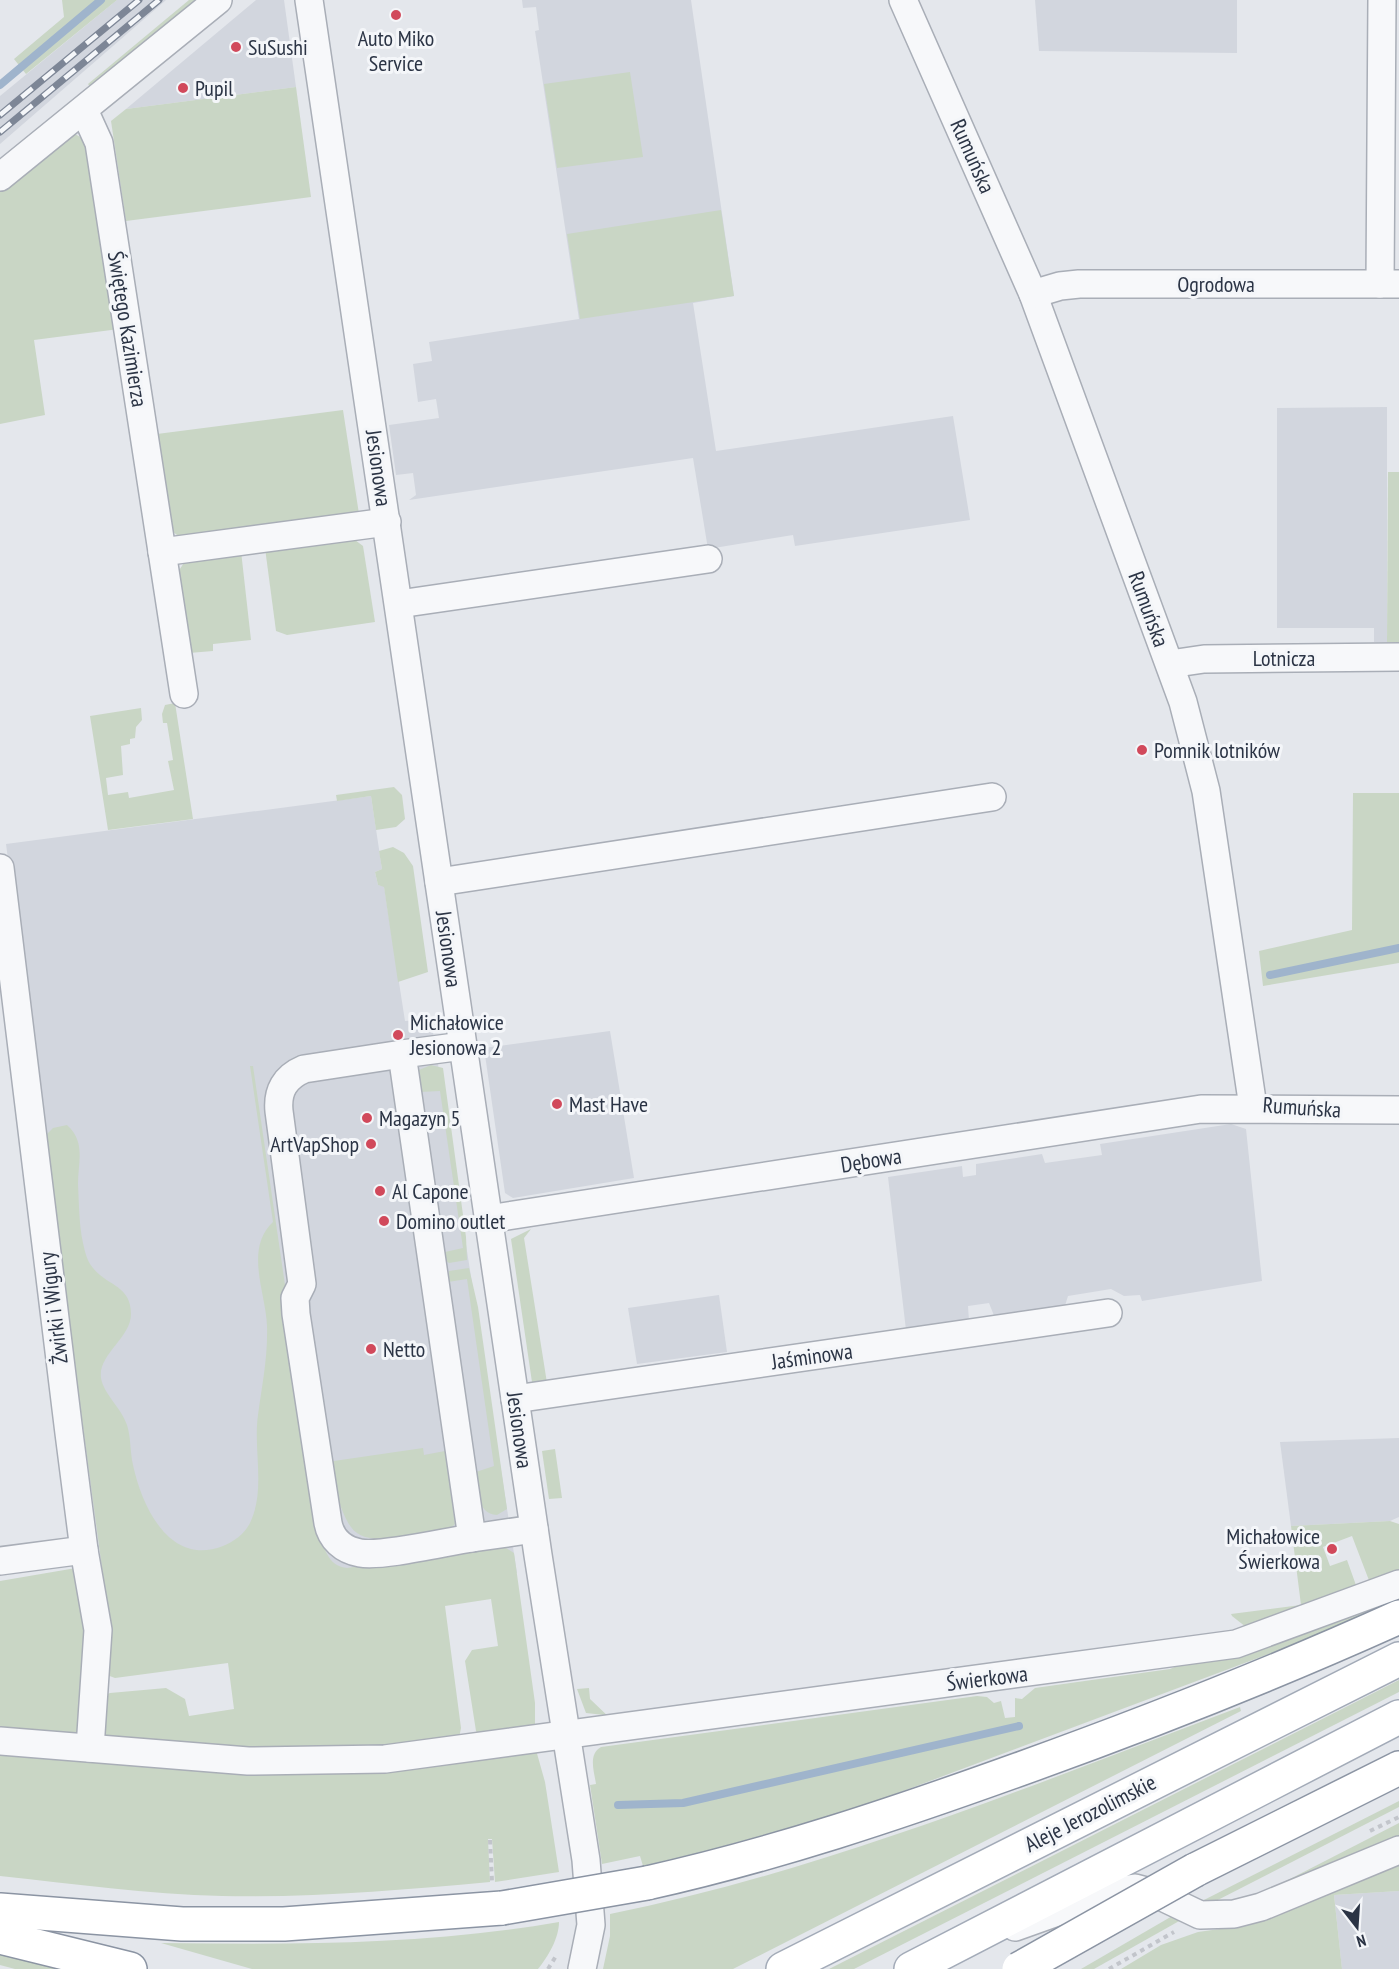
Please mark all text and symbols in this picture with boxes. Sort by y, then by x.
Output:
marker: Auto Miko Service [389,8,403,22]
place label: Auto Miko Service [358,24,434,77]
place label: SuSushi [248,33,308,61]
marker: SuSushi [229,40,243,54]
place label: Pupil [195,74,234,102]
marker: Pupil [176,81,190,95]
street label: Rumuńska [944,114,1002,198]
street label: Świętego Kazimierza [102,249,154,409]
street label: Ogrodowa [1177,270,1255,298]
street label: Jesionowa [360,427,398,508]
street label: Rumuńska [1122,567,1176,651]
street label: Lotnicza [1253,644,1315,672]
place label: Pomnik lotników [1154,736,1280,764]
marker: Pomnik lotników [1135,743,1149,757]
street label: Jesionowa [430,908,468,989]
place label: Michałowice Jesionowa 2 [409,1008,504,1061]
marker: Michałowice Jesionowa 2 [391,1028,405,1042]
place label: Mast Have [569,1090,648,1118]
street label: Rumuńska [1262,1090,1342,1124]
marker: Mast Have [550,1097,564,1111]
place label: Magazyn 5 [379,1104,460,1132]
marker: Magazyn 5 [360,1111,374,1125]
place label: ArtVapShop [270,1130,359,1158]
marker: ArtVapShop [364,1137,378,1151]
street label: Dębowa [839,1141,903,1179]
place label: Al Capone [392,1177,469,1205]
marker: Al Capone [373,1184,387,1198]
place label: Domino outlet [396,1207,505,1235]
marker: Domino outlet [377,1214,391,1228]
street label: Żwirki i Wigury [32,1250,74,1366]
place label: Netto [383,1335,425,1363]
street label: Jaśminowa [769,1336,854,1376]
marker: Netto [364,1342,378,1356]
street label: Jesionowa [501,1389,539,1470]
place label: Michałowice Świerkowa [1226,1522,1320,1575]
marker: Michałowice Świerkowa [1325,1542,1339,1556]
street label: Świerkowa [945,1659,1029,1697]
street label: Aleje Jerozolimskie [1020,1768,1160,1858]
north arrow [1327,1897,1387,1957]
text: N [1354,1931,1368,1952]

